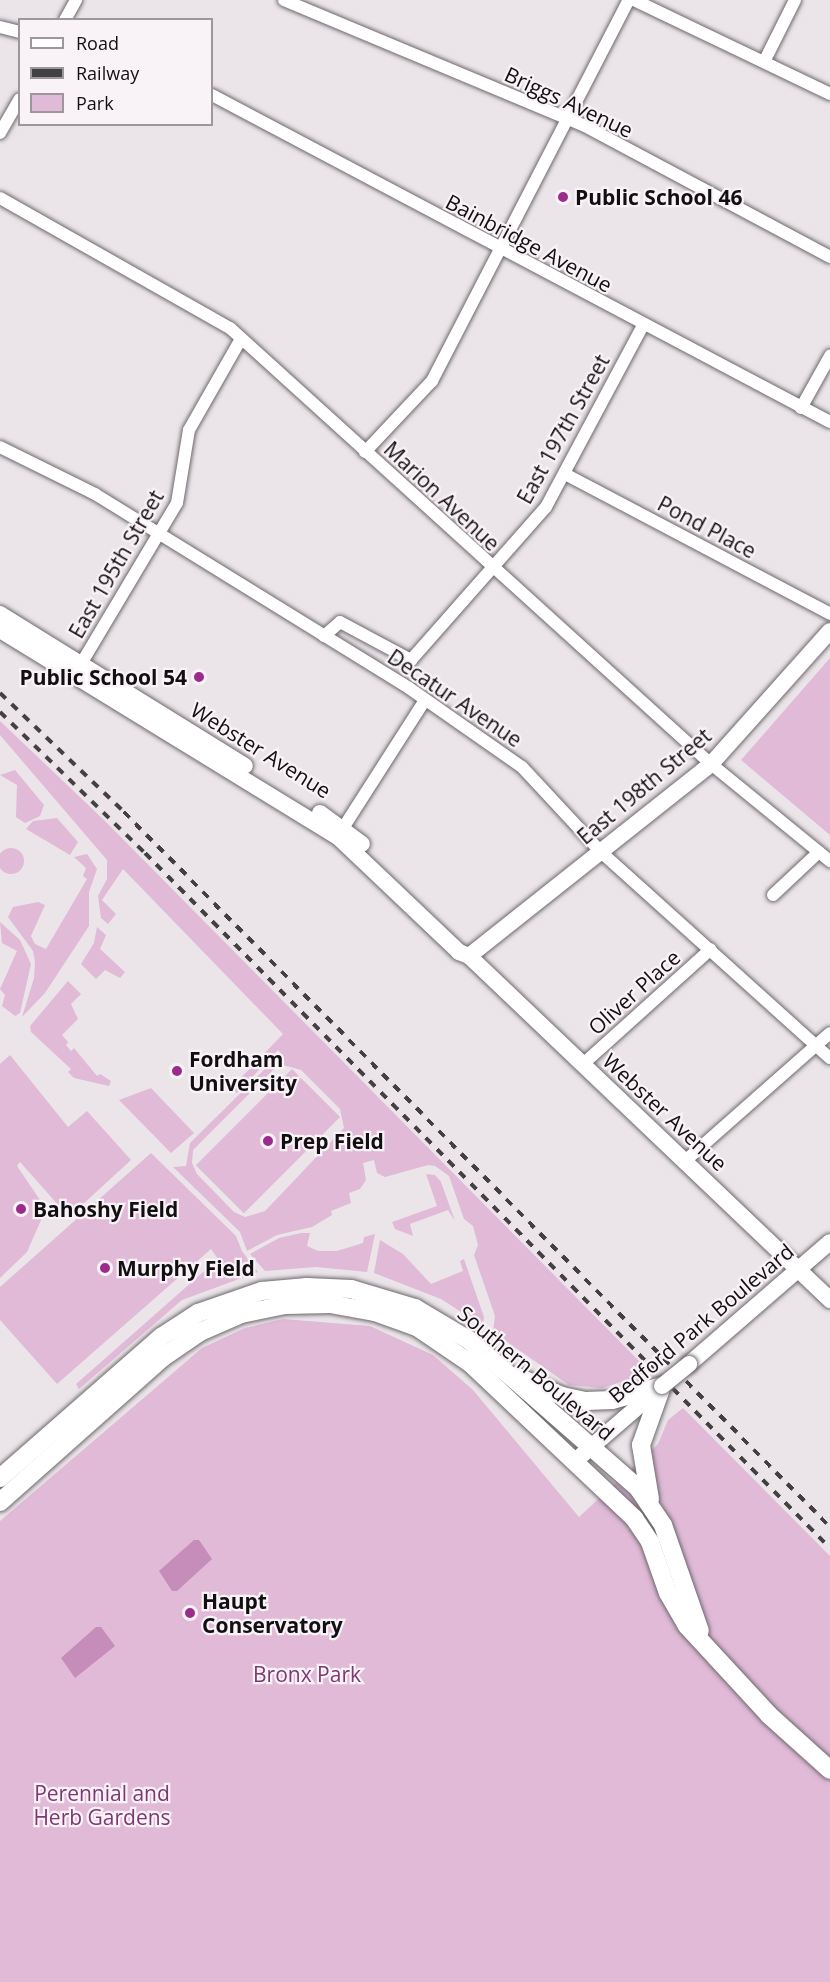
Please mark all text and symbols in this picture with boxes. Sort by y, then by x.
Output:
legend [18,18,213,126]
text: Road [76,31,119,55]
text: Railway [76,61,139,85]
street label: Briggs Avenue [501,61,637,143]
text: Park [76,91,114,115]
place label: Public School 46 [575,184,742,210]
street label: Bainbridge Avenue [442,189,616,297]
marker: Public School 46 [556,190,570,204]
street label: East 197th Street [512,350,614,508]
street label: Marion Avenue [379,436,505,556]
street label: East 195th Street [63,485,169,643]
street label: Pond Place [653,491,761,563]
street label: Decatur Avenue [383,644,527,752]
place label: Public School 54 [20,664,187,690]
marker: Public School 54 [192,670,206,684]
street label: Webster Avenue [186,697,336,803]
street label: East 198th Street [572,723,716,849]
street label: Oliver Place [583,944,685,1040]
place label: Fordham University [189,1046,297,1096]
street label: Webster Avenue [598,1048,732,1176]
marker: Fordham University [170,1064,184,1078]
place label: Prep Field [280,1128,384,1154]
marker: Prep Field [261,1134,275,1148]
place label: Bahoshy Field [33,1196,178,1222]
marker: Bahoshy Field [14,1202,28,1216]
street label: Bedford Park Boulevard [603,1238,799,1408]
place label: Murphy Field [117,1255,255,1281]
marker: Murphy Field [98,1261,112,1275]
street label: Southern Boulevard [453,1300,619,1446]
place label: Haupt Conservatory [202,1588,343,1638]
marker: Haupt Conservatory [183,1606,197,1620]
park label: Bronx Park [253,1661,361,1687]
park label: Perennial and Herb Gardens [33,1780,171,1830]

